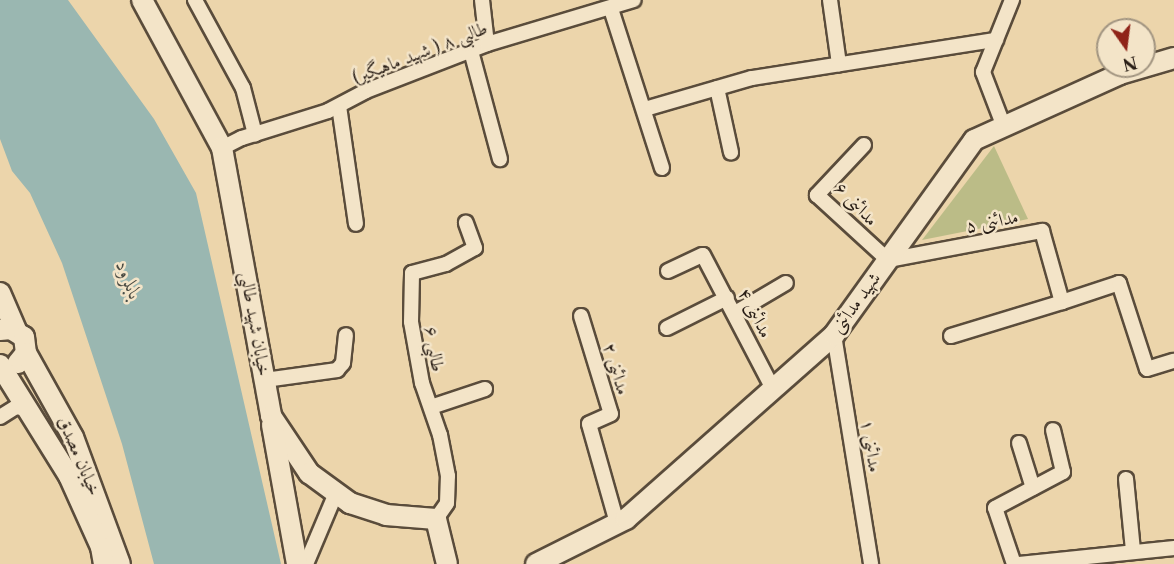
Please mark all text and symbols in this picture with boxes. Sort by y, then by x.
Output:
street label: طالبی ۸ ( شهید ماهیگیر) [350,17,490,89]
north arrow [1096,18,1156,78]
text: N [1121,52,1139,75]
street label: مدائنی ۶ [830,177,882,231]
street label: مدائنی ۵ [964,206,1020,238]
water label: بابلرود [110,257,148,303]
street label: شهید مدائنی [827,268,885,338]
street label: خیابان شهید طالبی [235,270,275,378]
street label: مدائنی ۴ [733,284,777,342]
street label: طالبی ۶ [419,325,449,373]
street label: مدائنی ۲ [598,340,634,398]
street label: خیابان مصدق [53,413,105,499]
street label: مدائنی ۱ [856,418,886,474]

